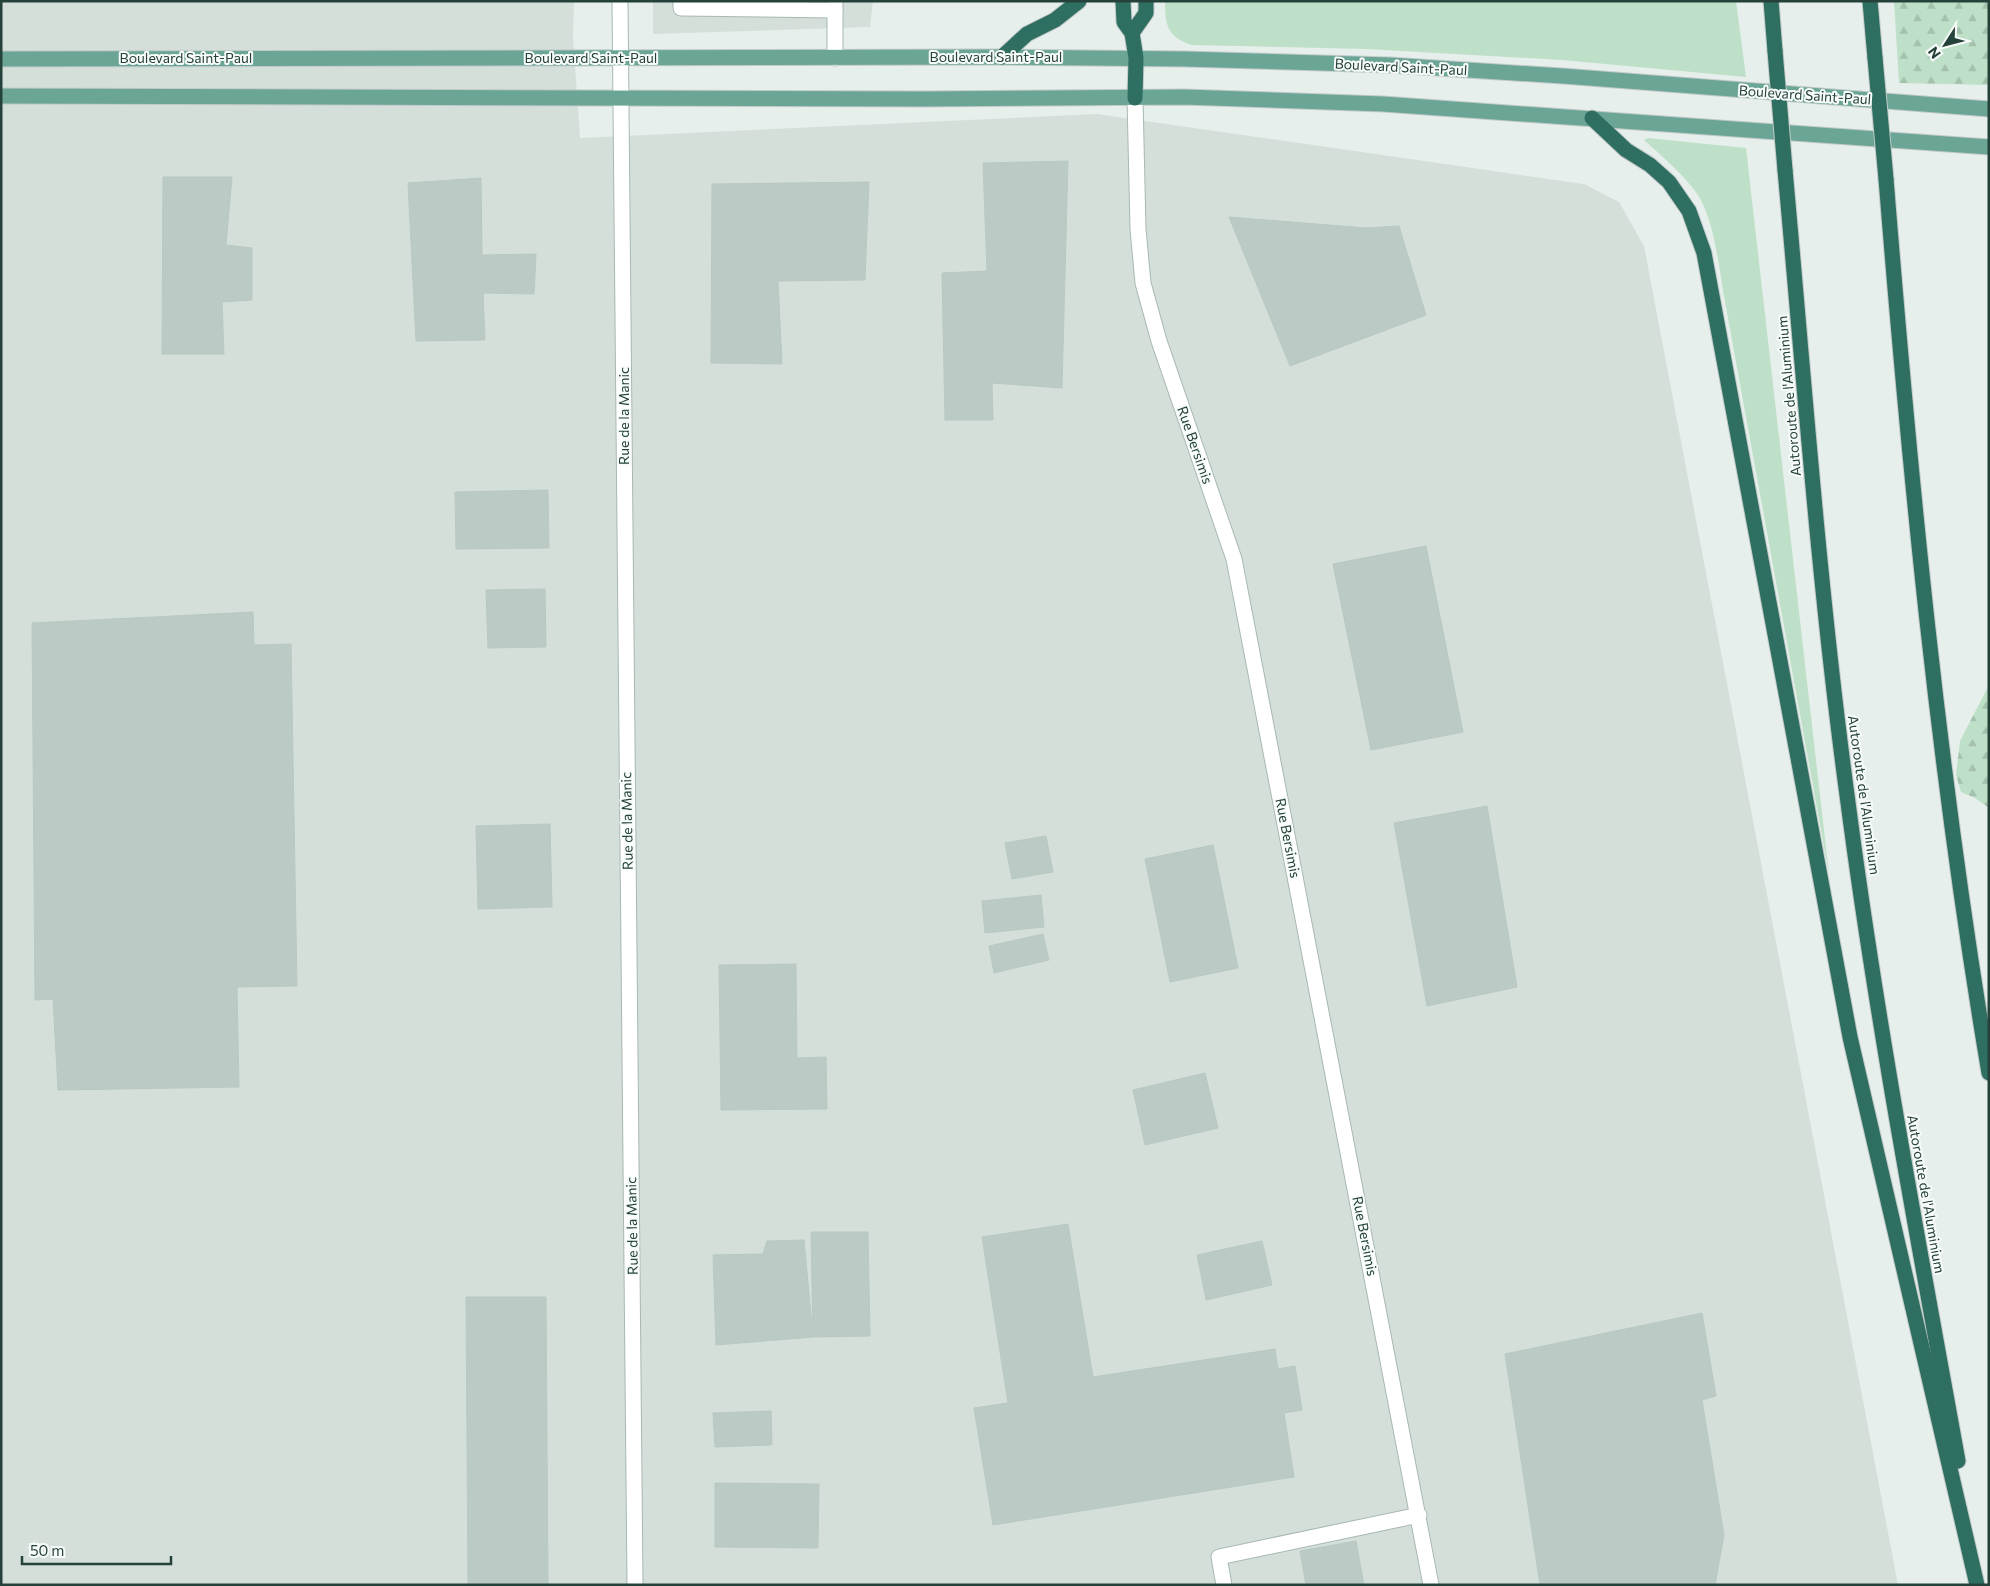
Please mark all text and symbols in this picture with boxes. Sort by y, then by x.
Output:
north arrow [1920,20,1970,70]
text: N [1924,44,1944,62]
street label: Boulevard Saint-Paul [930,48,1062,65]
street label: Boulevard Saint-Paul [120,49,252,66]
street label: Boulevard Saint-Paul [525,49,657,66]
street label: Boulevard Saint-Paul [1334,55,1468,78]
street label: Boulevard Saint-Paul [1738,81,1872,108]
street label: Autoroute de l'Aluminium [1773,315,1804,477]
street label: Rue de la Manic [615,367,632,465]
street label: Rue Bersimis [1174,404,1217,486]
street label: Autoroute de l'Aluminium [1845,714,1884,876]
street label: Rue de la Manic [617,772,636,870]
street label: Rue Bersimis [1272,796,1305,879]
street label: Autoroute de l'Aluminium [1904,1113,1949,1275]
street label: Rue de la Manic [622,1177,641,1275]
street label: Rue Bersimis [1349,1194,1382,1277]
scale bar [22,1534,171,1566]
text: 50 m [30,1541,64,1559]

